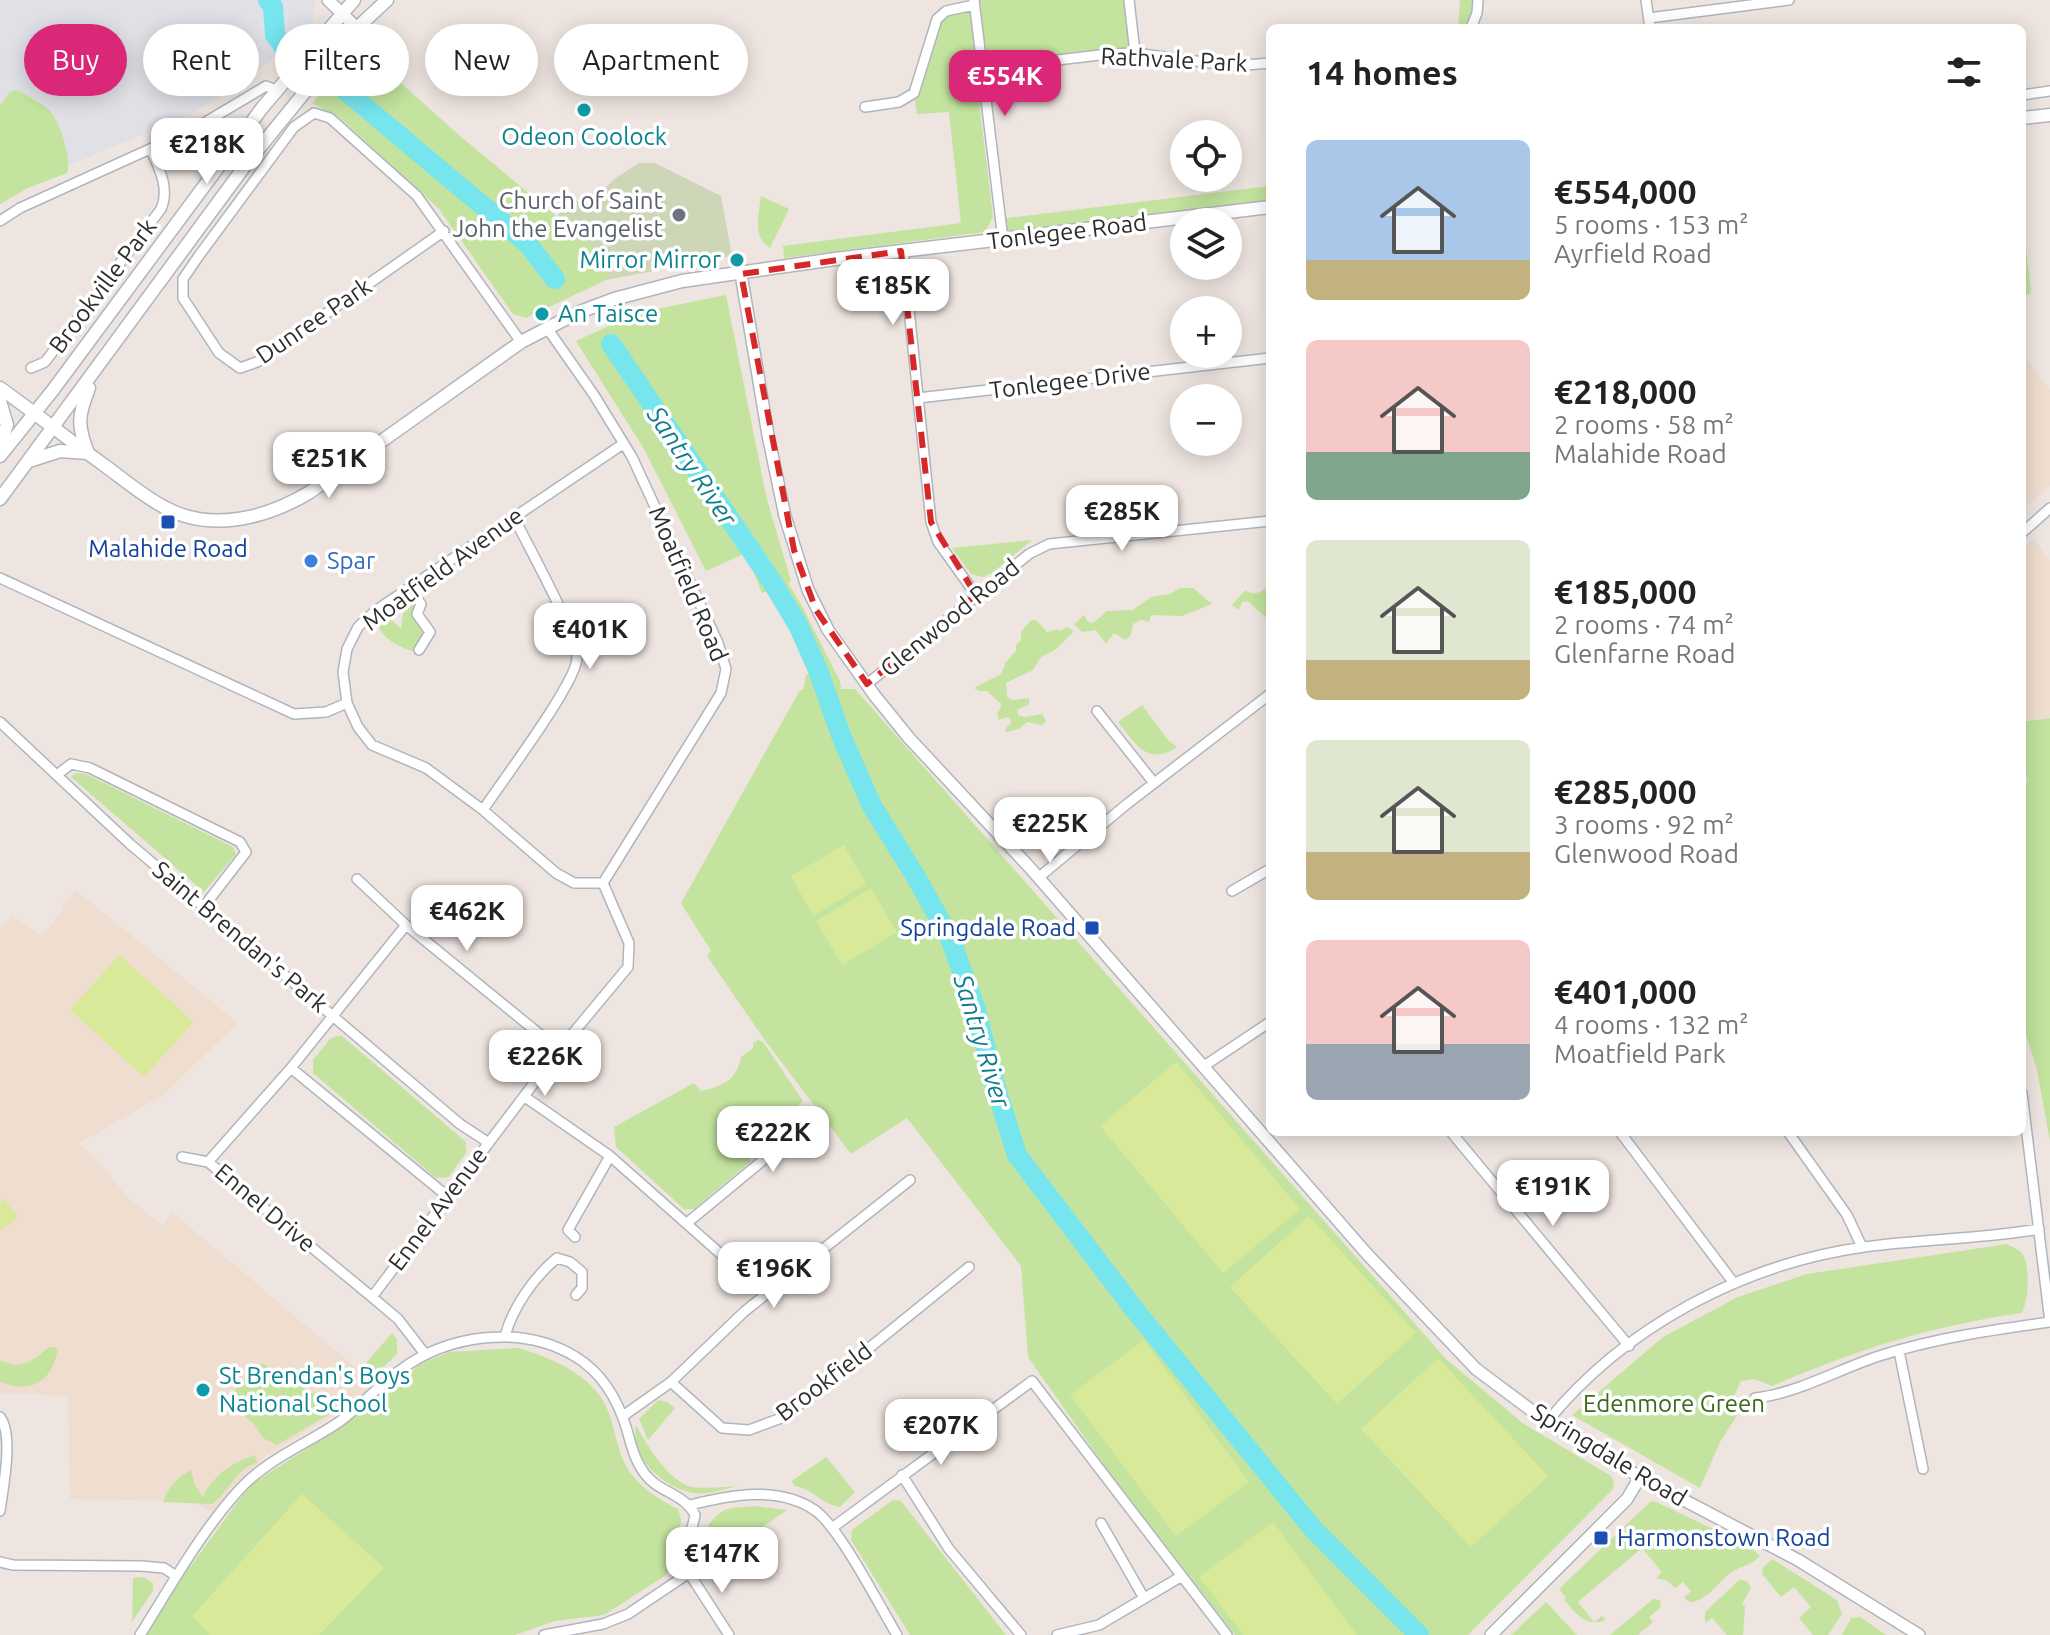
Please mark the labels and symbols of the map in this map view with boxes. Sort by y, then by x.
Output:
street label: Rathvale Park [1100,42,1248,77]
pin: €554K [949,50,1061,118]
marker: Odeon Coolock [575,101,593,119]
pin: €218K [151,118,263,186]
place label: Odeon Coolock [501,123,667,150]
place label: Church of Saint John the Evangelist [452,187,664,242]
marker: Church of Saint John the Evangelist [670,206,688,224]
street label: Tonlegee Road [986,208,1148,255]
street label: Brookville Park [43,213,162,358]
place label: Mirror Mirror [580,246,721,273]
marker: Mirror Mirror [728,251,746,269]
pin: €185K [837,259,949,327]
street label: Dunree Park [251,272,376,369]
place label: An Taisce [558,300,658,327]
marker: An Taisce [533,305,551,323]
street label: Tonlegee Drive [988,357,1152,404]
water label: Santry River [641,400,744,532]
pin: €251K [273,432,385,500]
pin: €285K [1066,485,1178,553]
street label: Moatfield Avenue [357,501,528,636]
street label: Moatfield Road [644,502,733,666]
marker: Malahide Road [159,513,177,531]
place label: Malahide Road [88,535,248,562]
place label: Spar [327,547,375,574]
marker: Spar [302,552,320,570]
street label: Glenwood Road [875,553,1024,682]
pin: €401K [534,603,646,671]
pin: €225K [994,797,1106,865]
street label: Saint Brendan's Park [148,856,333,1018]
pin: €462K [411,885,523,953]
place label: Springdale Road [900,914,1076,941]
marker: Springdale Road [1083,919,1101,937]
water label: Santry River [948,970,1017,1112]
pin: €226K [489,1030,601,1098]
pin: €222K [717,1106,829,1174]
street label: Ennel Avenue [383,1142,493,1275]
street label: Ennel Drive [210,1158,321,1257]
pin: €191K [1497,1160,1609,1228]
pin: €196K [718,1242,830,1310]
street label: Brookfield [770,1337,877,1426]
place label: St Brendan's Boys National School [219,1362,410,1417]
marker: St Brendan's Boys National School [194,1381,212,1399]
park label: Edenmore Green [1583,1390,1765,1417]
street label: Springdale Road [1527,1398,1692,1511]
pin: €207K [885,1399,997,1467]
place label: Harmonstown Road [1617,1524,1831,1551]
pin: €147K [666,1527,778,1595]
marker: Harmonstown Road [1592,1529,1610,1547]

